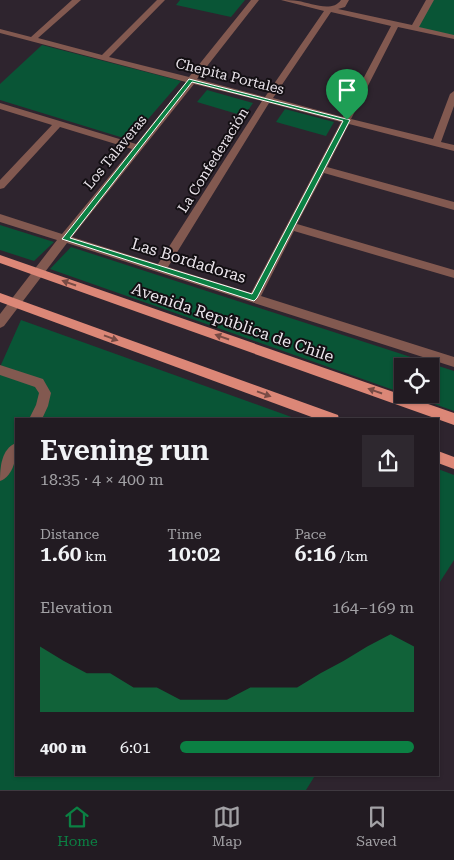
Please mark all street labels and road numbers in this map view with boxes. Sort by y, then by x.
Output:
street label: Chepita Portales [174,55,286,97]
street label: La Confederación [174,105,252,215]
street label: Los Talaveras [80,112,150,192]
street label: Las Bordadoras [129,234,249,287]
street label: Avenida República de Chile [129,279,337,366]

